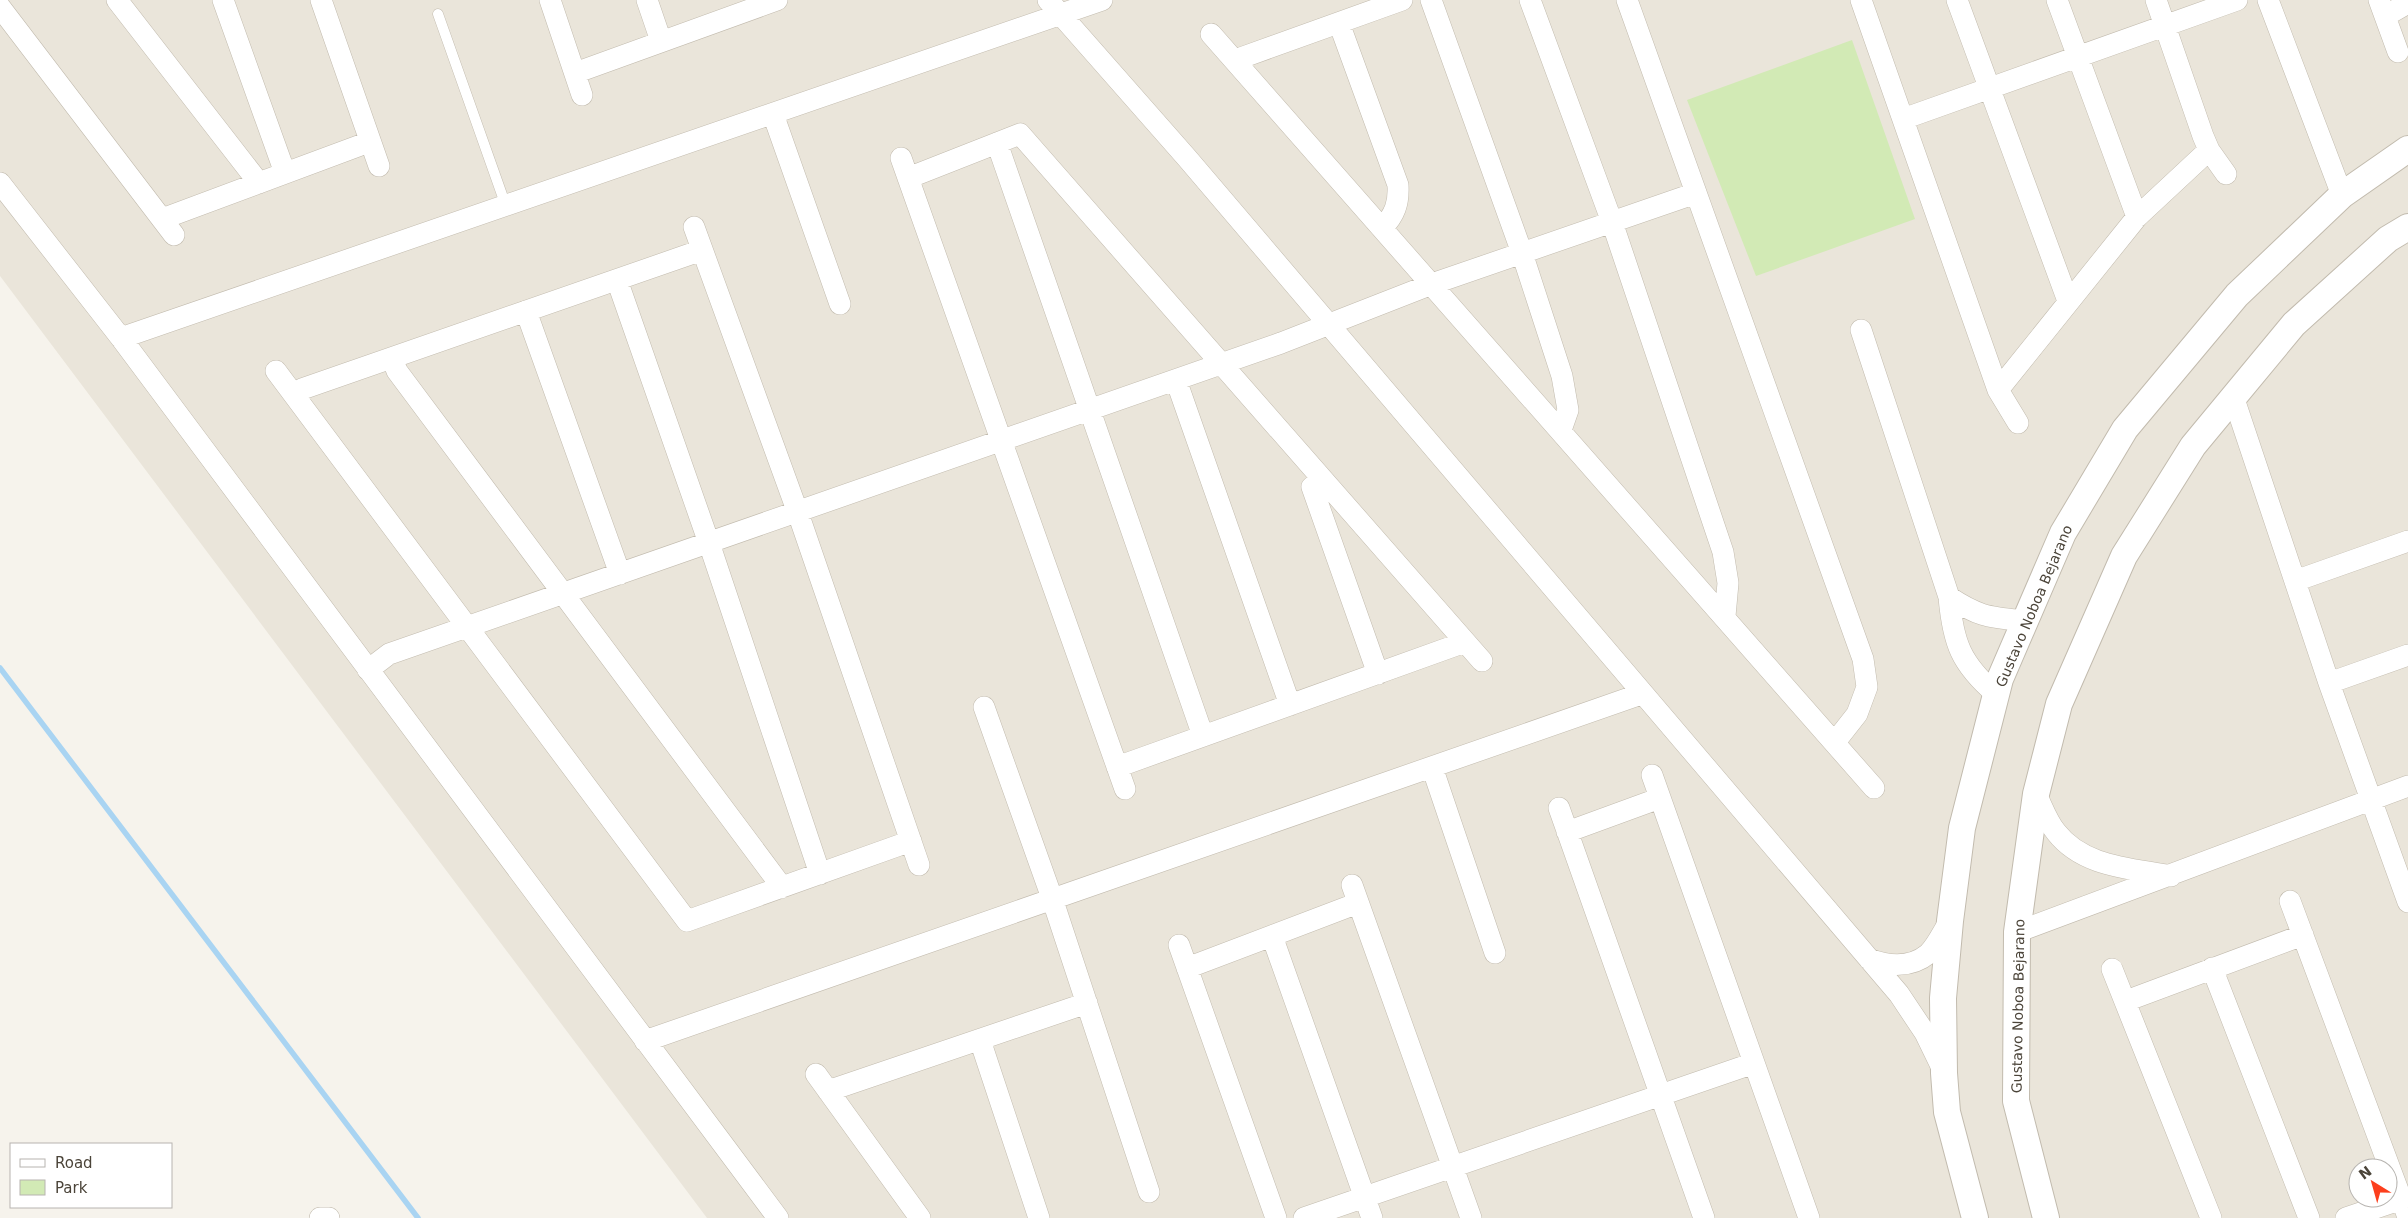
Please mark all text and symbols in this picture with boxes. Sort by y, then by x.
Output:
street label: Gustavo Noboa Bejarano [1993,523,2075,689]
street label: Gustavo Noboa Bejarano [2008,919,2028,1093]
legend [10,1143,172,1208]
text: Road [55,1154,93,1172]
north arrow [2348,1158,2398,1208]
text: N [2356,1163,2375,1183]
text: Park [55,1179,88,1197]

